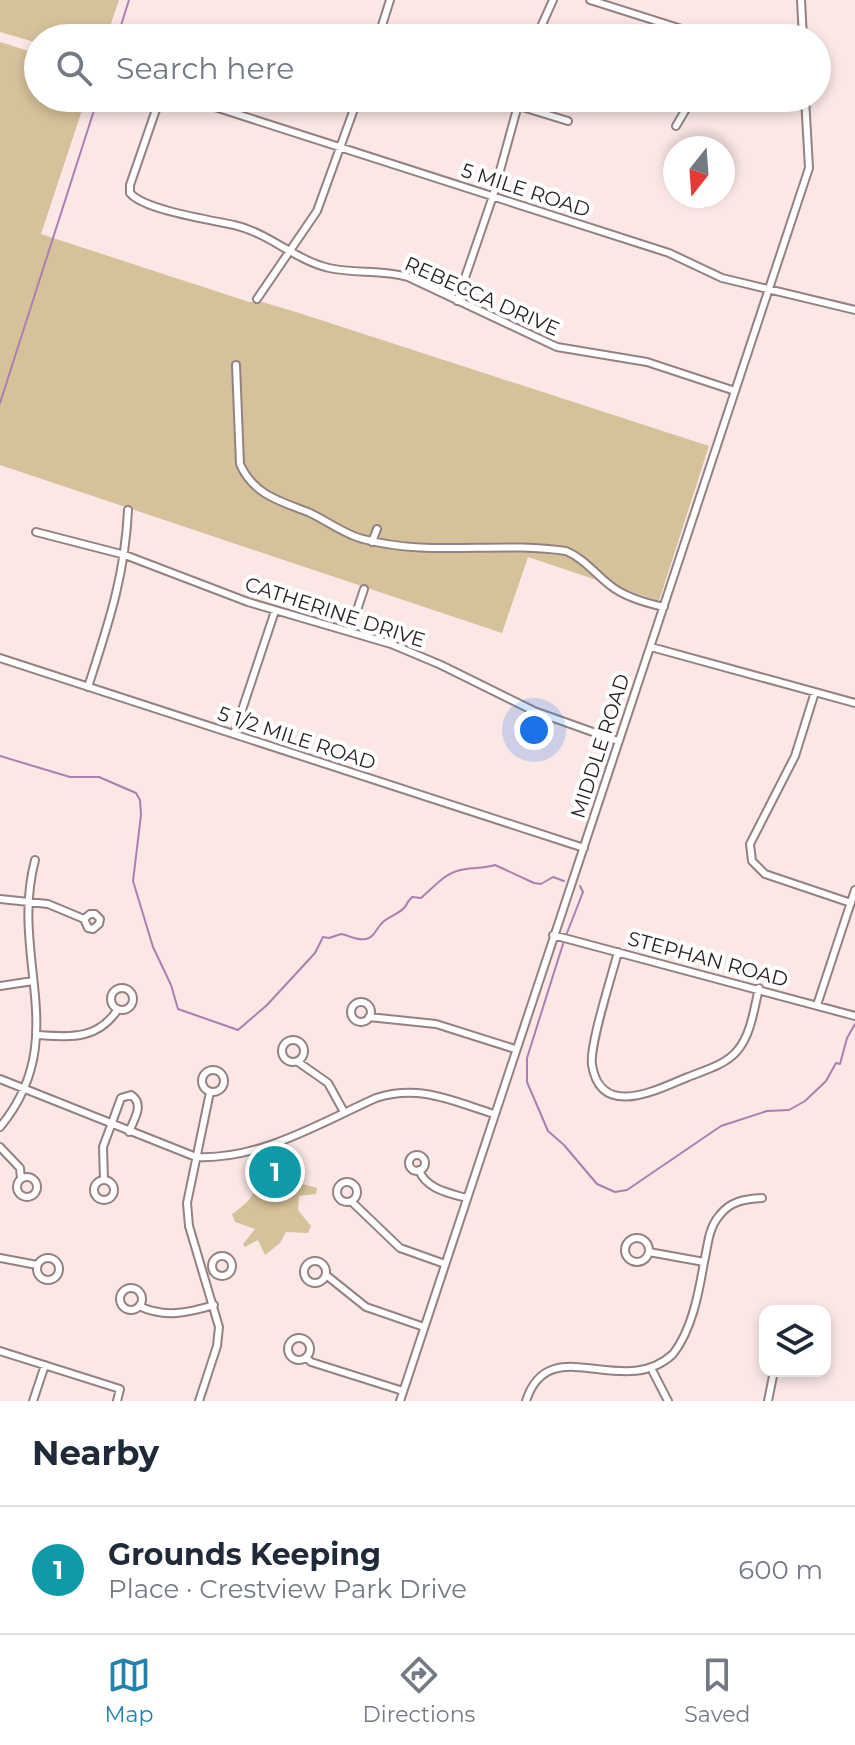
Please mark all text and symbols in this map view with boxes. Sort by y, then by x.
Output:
search box [24,24,831,112]
icon: search [52,46,96,90]
text: Search here [116,50,294,87]
north arrow [663,136,735,208]
street label: 5 MILE ROAD [459,158,593,222]
street label: REBECCA DRIVE [401,251,563,341]
street label: CATHERINE DRIVE [242,572,428,652]
street label: MIDDLE ROAD [565,671,635,821]
street label: 5 1/2 MILE ROAD [215,701,379,775]
your location [514,710,554,750]
street label: STEPHAN ROAD [625,926,791,992]
pin: 1 [249,1142,301,1202]
map controls [759,1305,831,1377]
button: layers [759,1305,831,1377]
text: Nearby [32,1432,159,1474]
text: Grounds Keeping [108,1536,381,1573]
text: 1 [53,1554,63,1586]
text: 600 m [738,1554,823,1586]
text: Place · Crestview Park Drive [108,1573,467,1605]
tab: Map [105,1653,153,1728]
tab: Directions [363,1653,475,1728]
tab: Saved [684,1653,750,1728]

